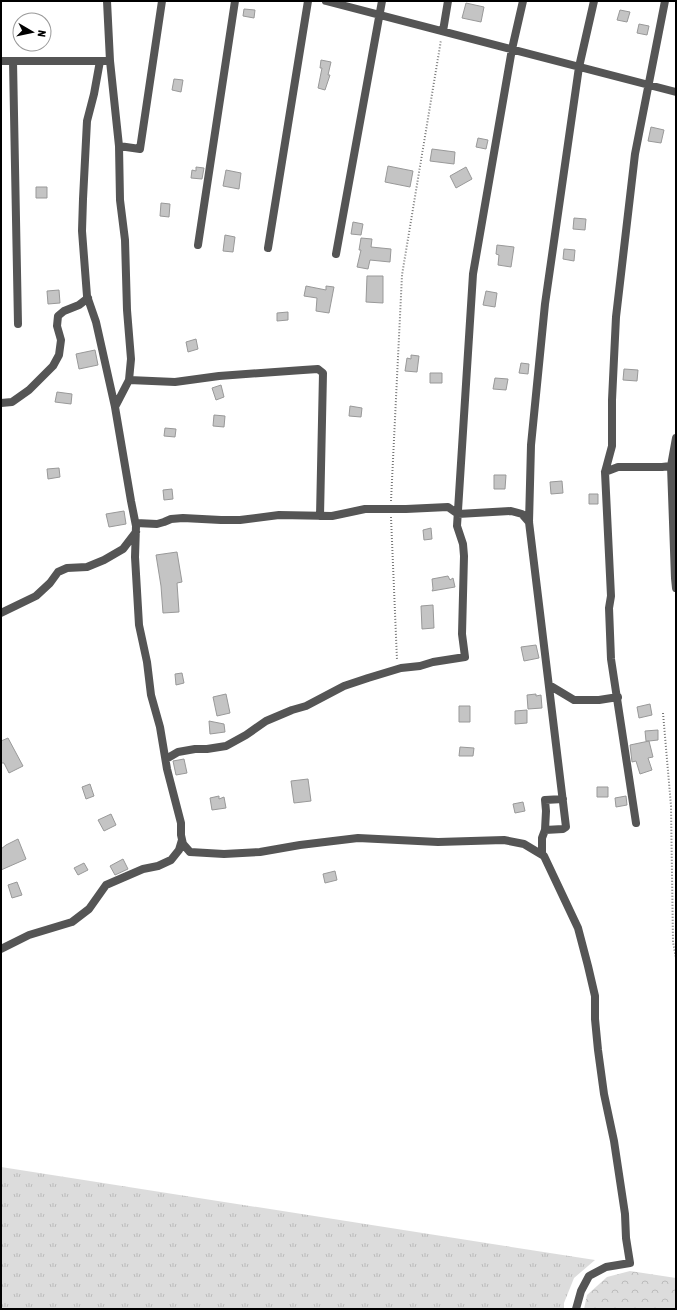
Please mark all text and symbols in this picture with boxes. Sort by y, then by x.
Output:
north arrow [12,12,52,52]
text: N [35,29,48,38]

